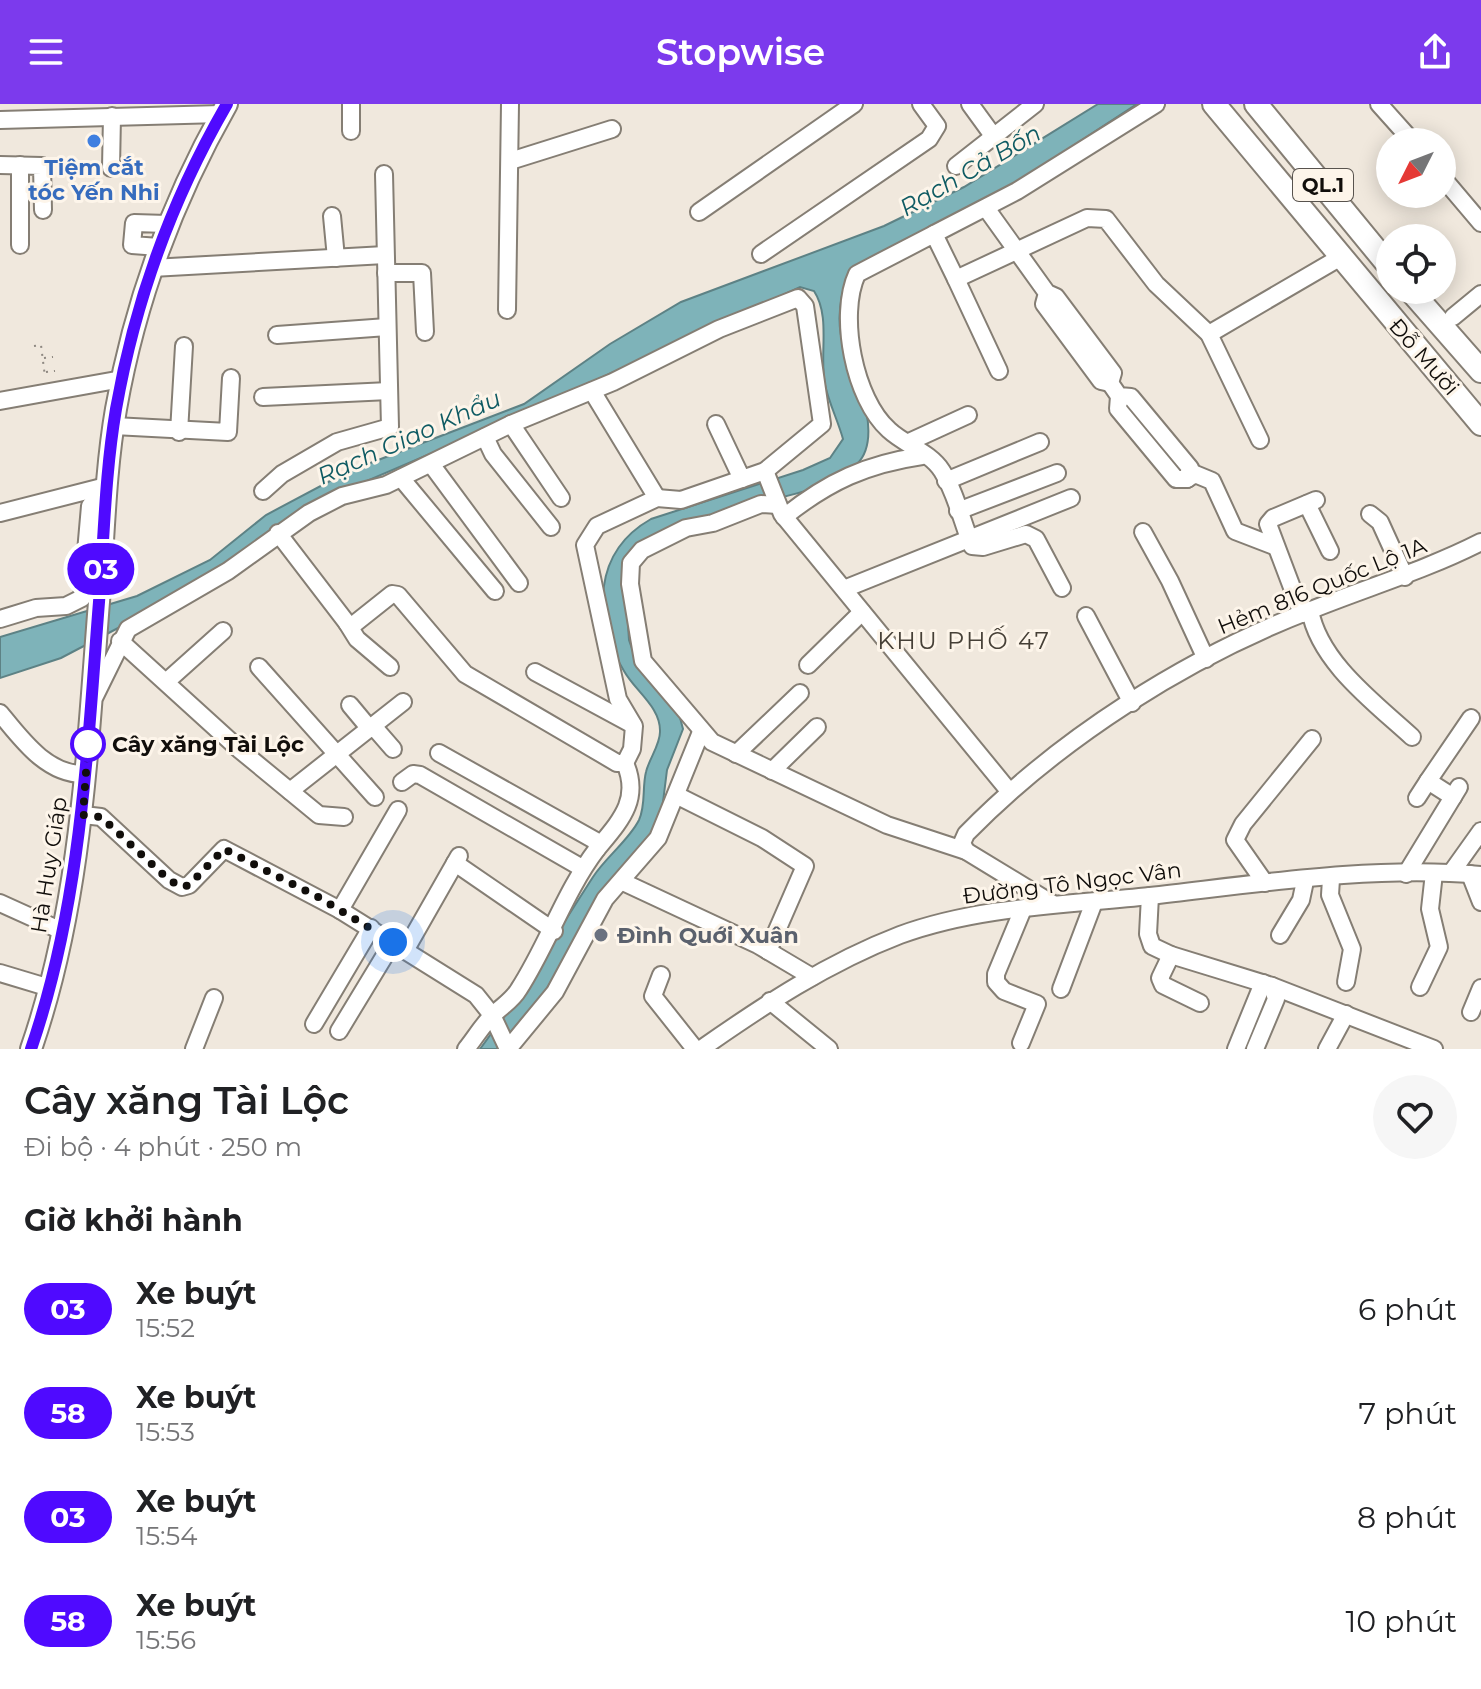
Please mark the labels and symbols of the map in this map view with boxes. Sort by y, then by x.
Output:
water label: Rạch Cả Bốn [894,118,1046,222]
north arrow [1376,128,1456,208]
marker: Tiệm cắt tóc Yến Nhi [85,132,103,150]
place label: Tiệm cắt tóc Yến Nhi [28,154,160,206]
road number: QL.1 [1293,169,1353,201]
street label: Đỗ Mười [1383,313,1465,401]
water label: Rạch Giao Khẩu [313,384,505,490]
street label: Hẻm 816 Quốc Lộ 1A [1214,532,1430,640]
line badge: 03 [65,543,137,595]
district label: KHU PHỐ 47 [877,625,1051,655]
marker: Cây xăng Tài Lộc [71,727,105,761]
place label: Cây xăng Tài Lộc [112,731,304,758]
street label: Hà Huy Giáp [25,795,73,935]
street label: Đường Tô Ngọc Vân [961,856,1183,910]
your location [373,922,413,962]
place label: Đình Quới Xuân [617,922,799,949]
marker: Đình Quới Xuân [592,926,610,944]

